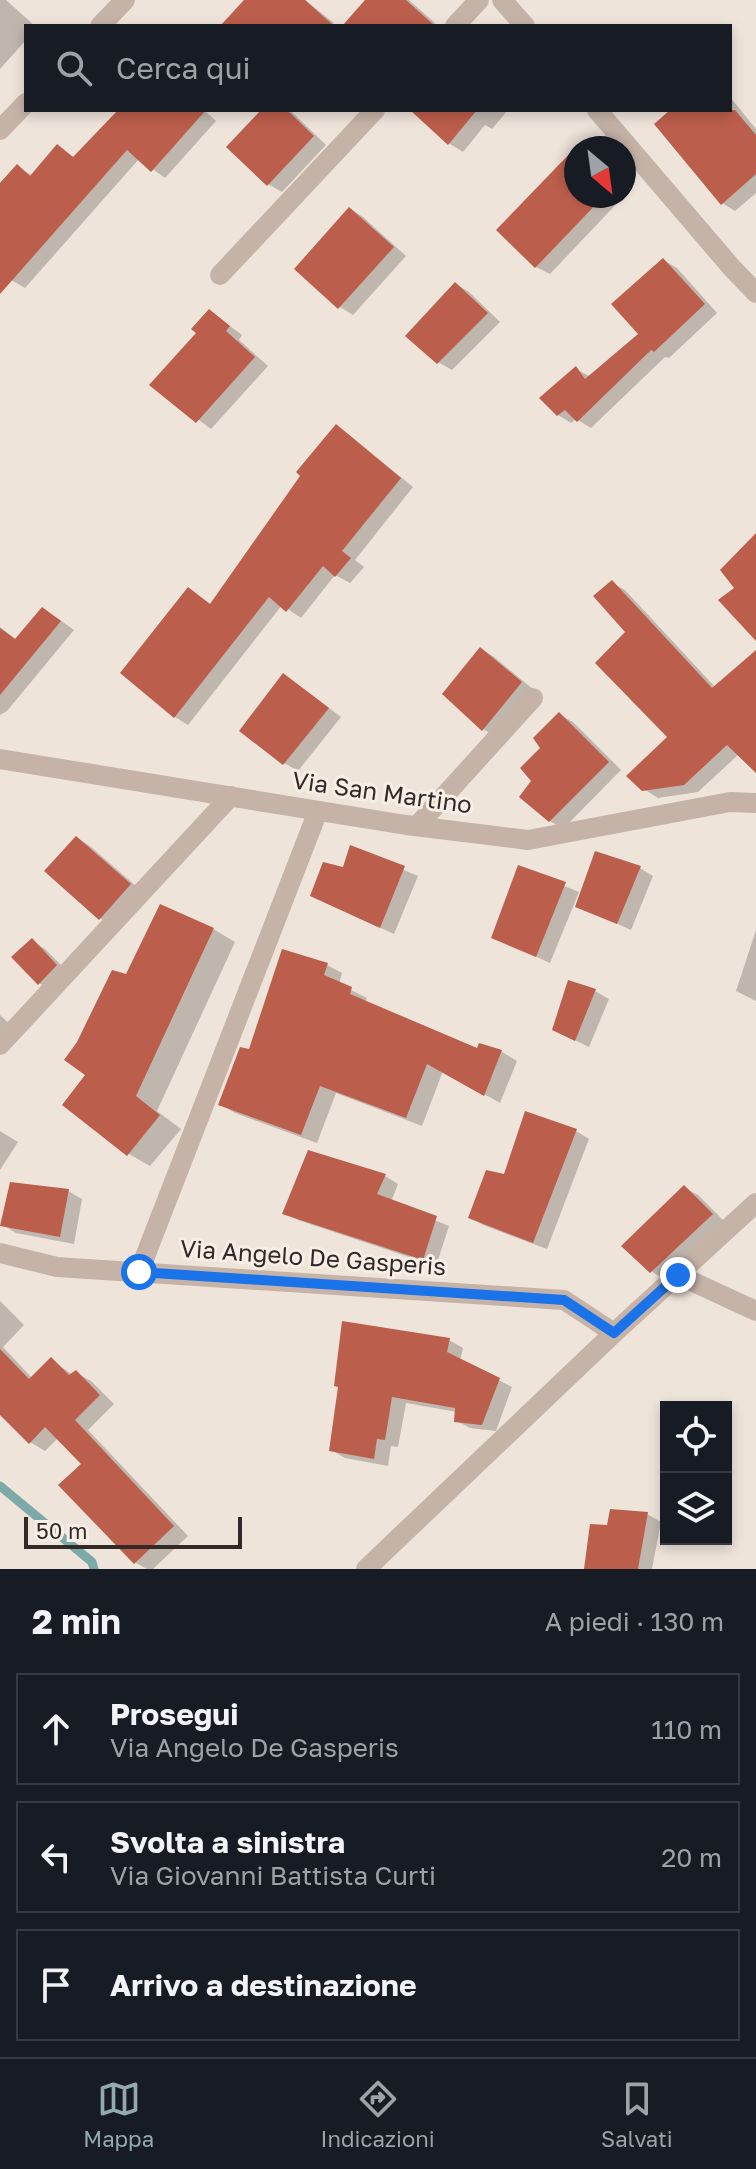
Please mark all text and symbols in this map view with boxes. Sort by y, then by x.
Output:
search box [24,24,732,112]
icon: search [52,46,96,90]
text: Cerca qui [116,50,251,86]
north arrow [564,136,636,208]
street label: Via San Martino [291,765,474,818]
street label: Via Angelo De Gasperis [179,1233,447,1280]
route start [121,1254,157,1290]
route end [660,1257,696,1293]
map controls [660,1401,732,1545]
button: locate [660,1401,732,1473]
button: layers [660,1473,732,1545]
scale bar [24,1513,242,1549]
text: 50 m [36,1517,87,1544]
text: 2 min [32,1601,121,1641]
text: A piedi · 130 m [545,1606,724,1637]
text: Prosegui [110,1696,238,1732]
icon: ahead [34,1707,78,1751]
text: 110 m [651,1714,722,1745]
text: Via Angelo De Gasperis [110,1732,399,1763]
text: Svolta a sinistra [110,1824,345,1860]
icon: left [34,1835,78,1879]
text: 20 m [661,1842,722,1873]
text: Via Giovanni Battista Curti [110,1860,436,1891]
icon: arrive [34,1963,78,2007]
text: Arrivo a destinazione [110,1967,417,2003]
tab: Mappa [83,2077,154,2152]
tab: Indicazioni [321,2077,435,2152]
tab: Salvati [601,2077,673,2152]

